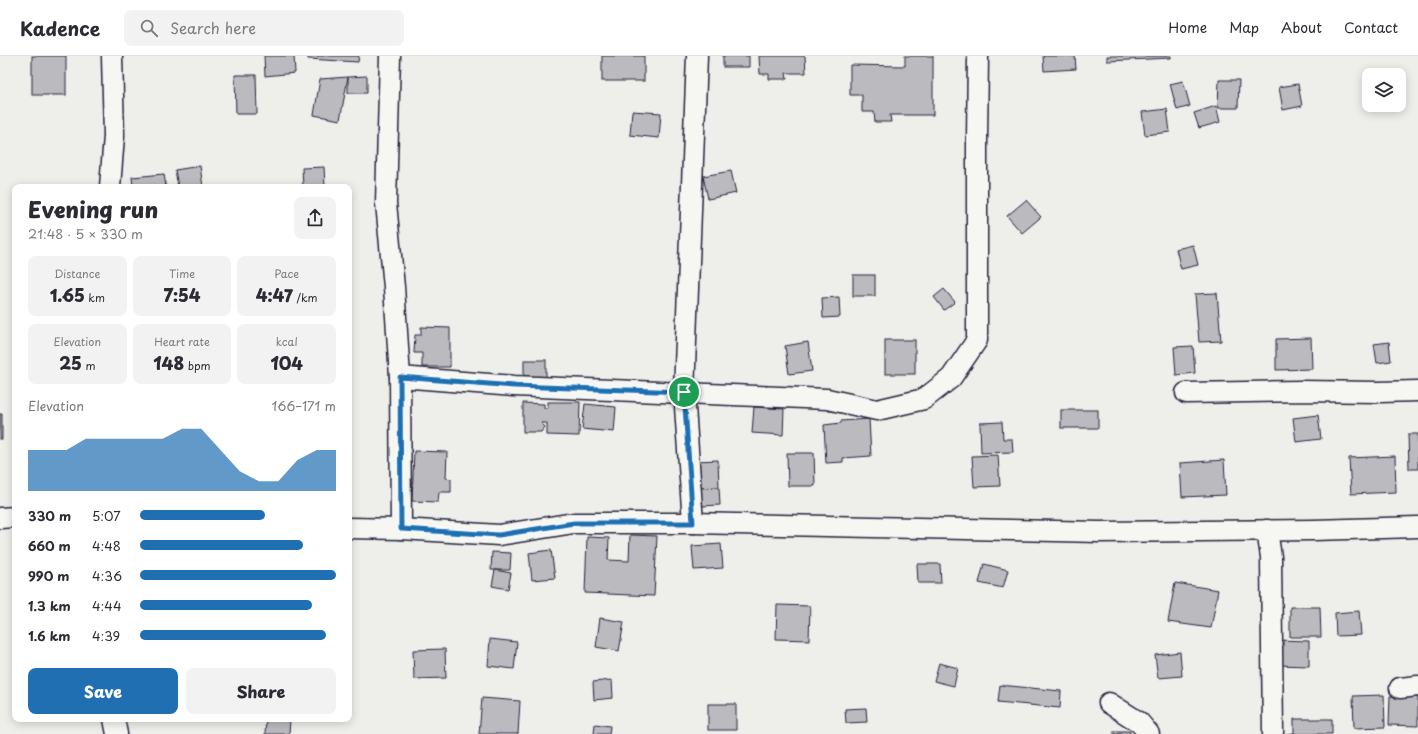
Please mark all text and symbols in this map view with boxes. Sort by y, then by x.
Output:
search box [124,10,404,46]
text: Kadence [20,14,100,42]
text: Search here [170,16,256,39]
icon: search [138,17,160,39]
text: Home [1168,17,1207,38]
text: Map [1229,17,1259,38]
text: About [1281,17,1322,38]
text: Contact [1344,17,1398,38]
map controls [1362,68,1406,112]
button: layers [1362,68,1406,112]
text: Evening run [28,192,158,225]
button: share [294,197,336,239]
text: 21:48 · 5 × 330 m [28,224,143,243]
text: Distance [54,265,100,282]
text: Time [169,265,195,282]
text: Pace [274,265,299,282]
text: 1.65 [50,282,85,308]
text: 7:54 [163,282,201,308]
text: 4:47 [256,282,293,308]
text: km [85,289,105,306]
text: /km [293,289,318,306]
text: Elevation [54,333,101,350]
text: Heart rate [154,333,210,350]
text: kcal [276,333,298,350]
text: 25 [59,350,82,376]
text: 148 [153,350,184,376]
text: 104 [270,350,303,376]
text: m [82,357,95,374]
text: bpm [184,357,211,374]
pin [667,375,701,409]
icon: arrive [673,381,695,403]
text: Elevation [28,396,84,415]
text: 166–171 m [271,396,336,415]
text: 330 m [28,506,71,525]
text: 5:07 [92,506,121,525]
text: 660 m [28,536,71,555]
text: 4:48 [92,536,121,555]
text: 990 m [28,566,69,585]
text: 4:36 [92,566,122,585]
text: 1.3 km [28,596,71,615]
text: 4:44 [92,596,122,615]
text: 1.6 km [28,626,70,645]
text: 4:39 [92,626,120,645]
button: Save [28,668,178,714]
button: Share [186,668,336,714]

